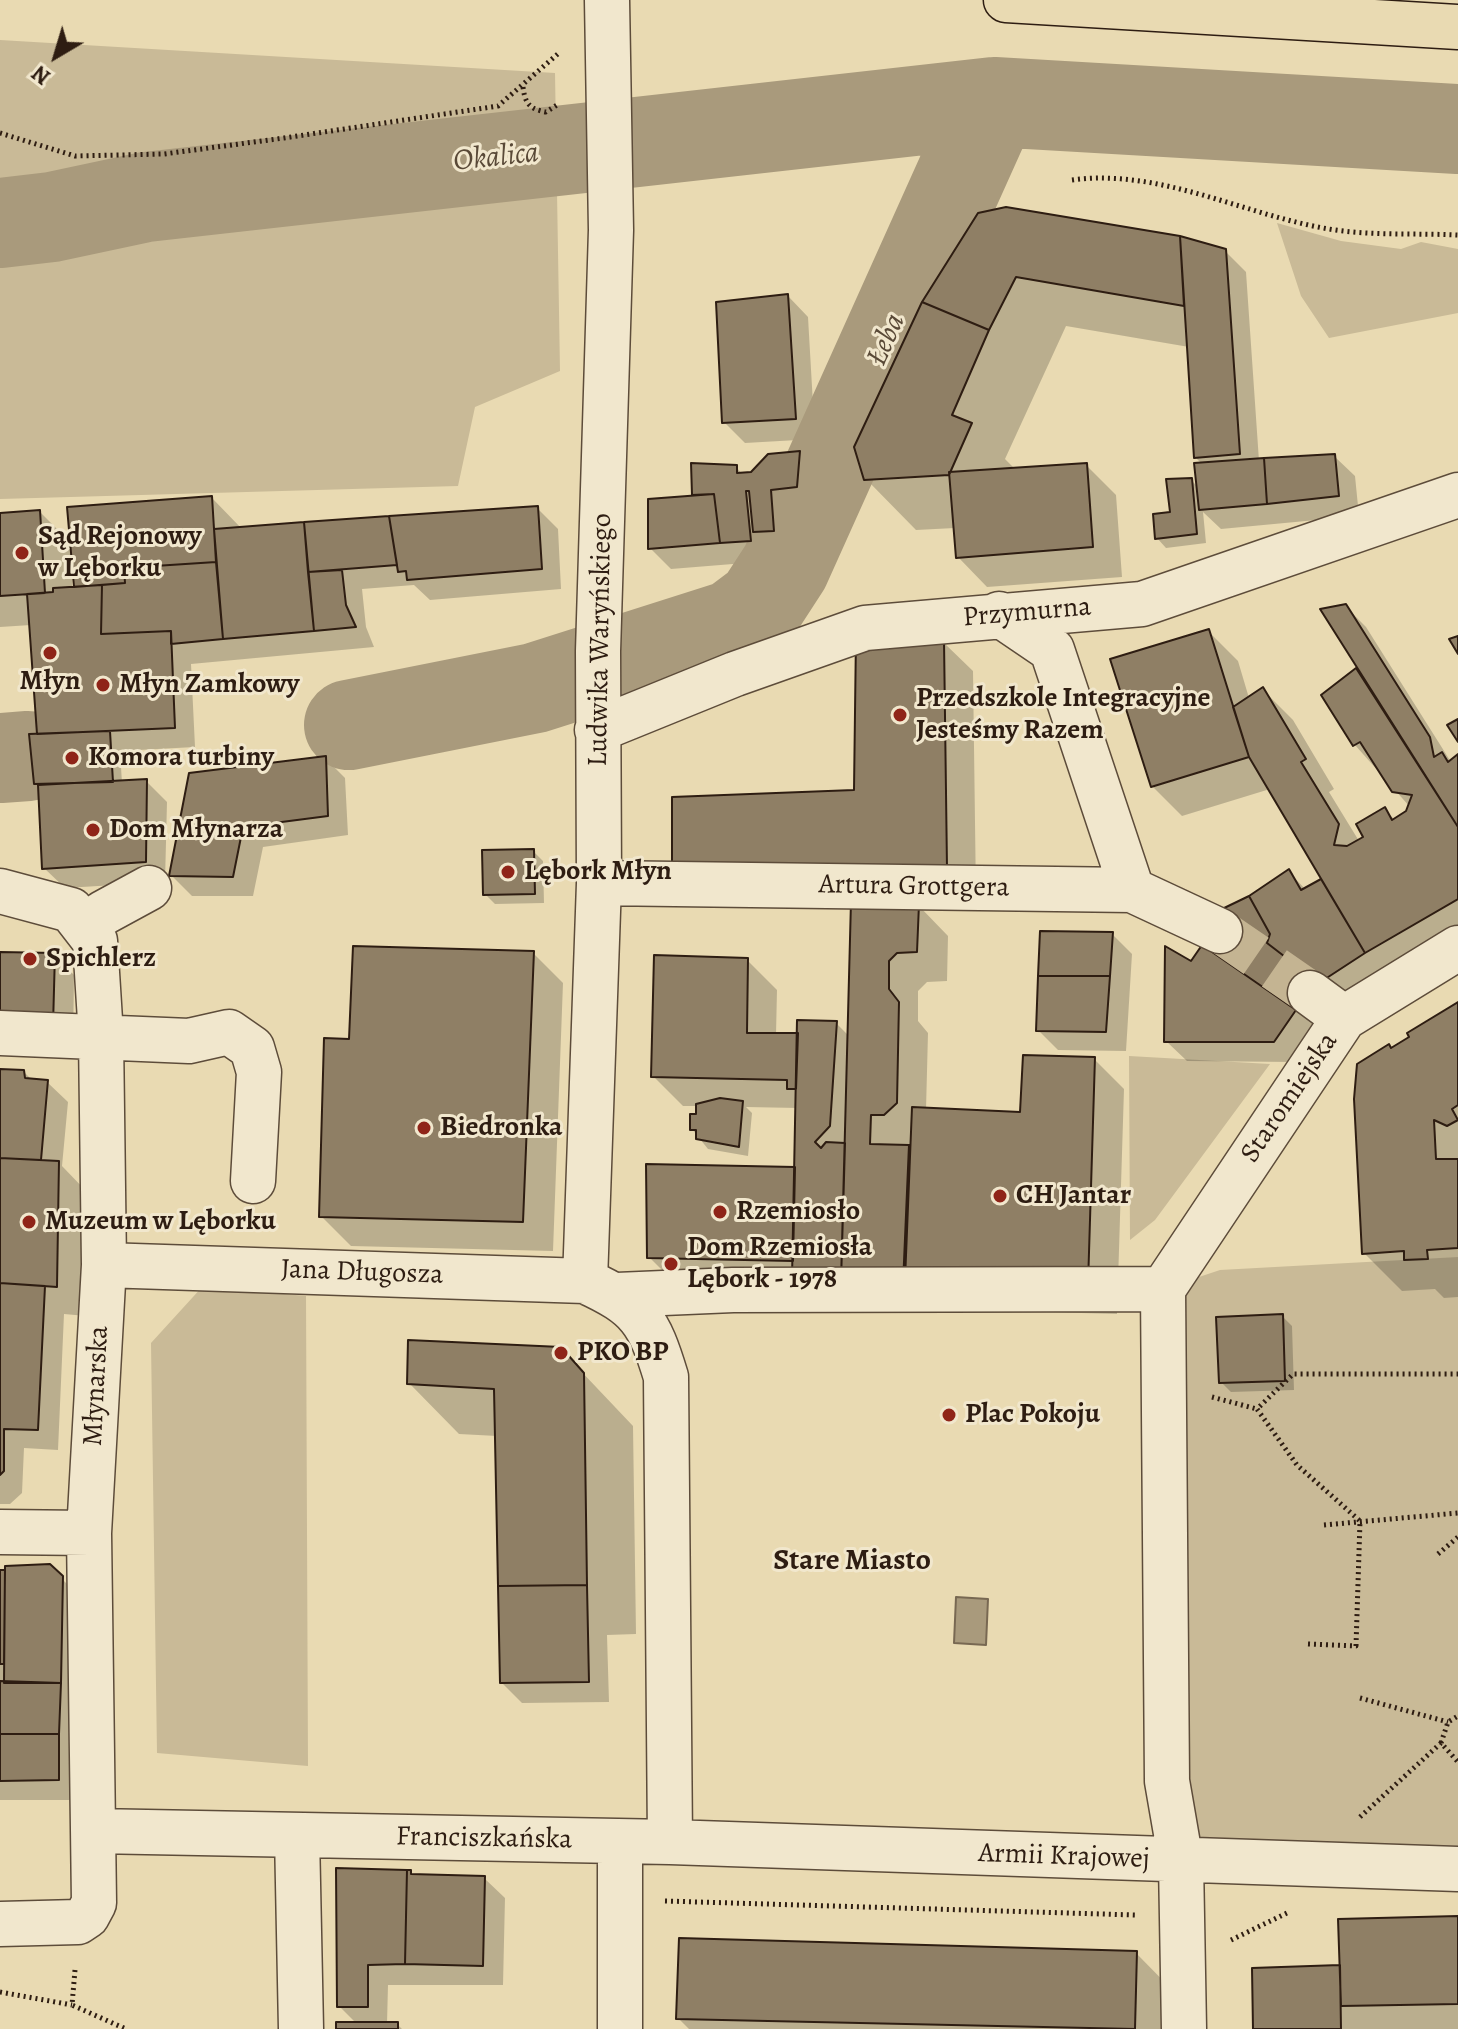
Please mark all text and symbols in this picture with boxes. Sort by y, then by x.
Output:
north arrow [16,16,96,96]
text: N [26,58,57,92]
water label: Okalica [452,136,540,180]
water label: Łeba [860,309,914,371]
street label: Ludwika Waryńskiego [582,513,620,767]
place label: Sąd Rejonowy w Lęborku [38,520,202,586]
marker: Sąd Rejonowy w Lęborku [13,544,31,562]
street label: Przymurna [961,591,1093,635]
marker: Młyn [41,644,59,662]
place label: Młyn [20,665,80,699]
place label: Młyn Zamkowy [119,668,300,702]
marker: Młyn Zamkowy [94,676,112,694]
place label: Przedszkole Integracyjne Jesteśmy Razem [916,682,1210,748]
marker: Przedszkole Integracyjne Jesteśmy Razem [891,706,909,724]
place label: Komora turbiny [88,741,274,775]
marker: Komora turbiny [63,749,81,767]
place label: Dom Młynarza [109,813,283,847]
marker: Dom Młynarza [84,821,102,839]
place label: Lębork Młyn [524,855,672,889]
marker: Lębork Młyn [499,863,517,881]
street label: Artura Grottgera [818,869,1010,905]
place label: Spichlerz [46,942,156,976]
marker: Spichlerz [21,950,39,968]
street label: Staromiejska [1234,1026,1346,1170]
place label: Biedronka [440,1111,563,1145]
marker: Biedronka [415,1119,433,1137]
place label: CH Jantar [1016,1179,1131,1213]
marker: CH Jantar [991,1187,1009,1205]
place label: Rzemiosło [736,1195,860,1229]
marker: Rzemiosło [711,1203,729,1221]
place label: Muzeum w Lęborku [45,1205,276,1239]
marker: Muzeum w Lęborku [20,1213,38,1231]
place label: Dom Rzemiosła Lębork - 1978 [687,1231,872,1297]
street label: Jana Długosza [280,1253,444,1293]
marker: Dom Rzemiosła Lębork - 1978 [662,1255,680,1273]
street label: Młynarska [77,1325,117,1447]
place label: PKO BP [577,1336,668,1370]
marker: PKO BP [552,1344,570,1362]
place label: Plac Pokoju [965,1398,1100,1432]
marker: Plac Pokoju [940,1406,958,1424]
district label: Stare Miasto [773,1544,931,1580]
street label: Franciszkańska [396,1821,572,1857]
street label: Armii Krajowej [978,1837,1150,1877]

